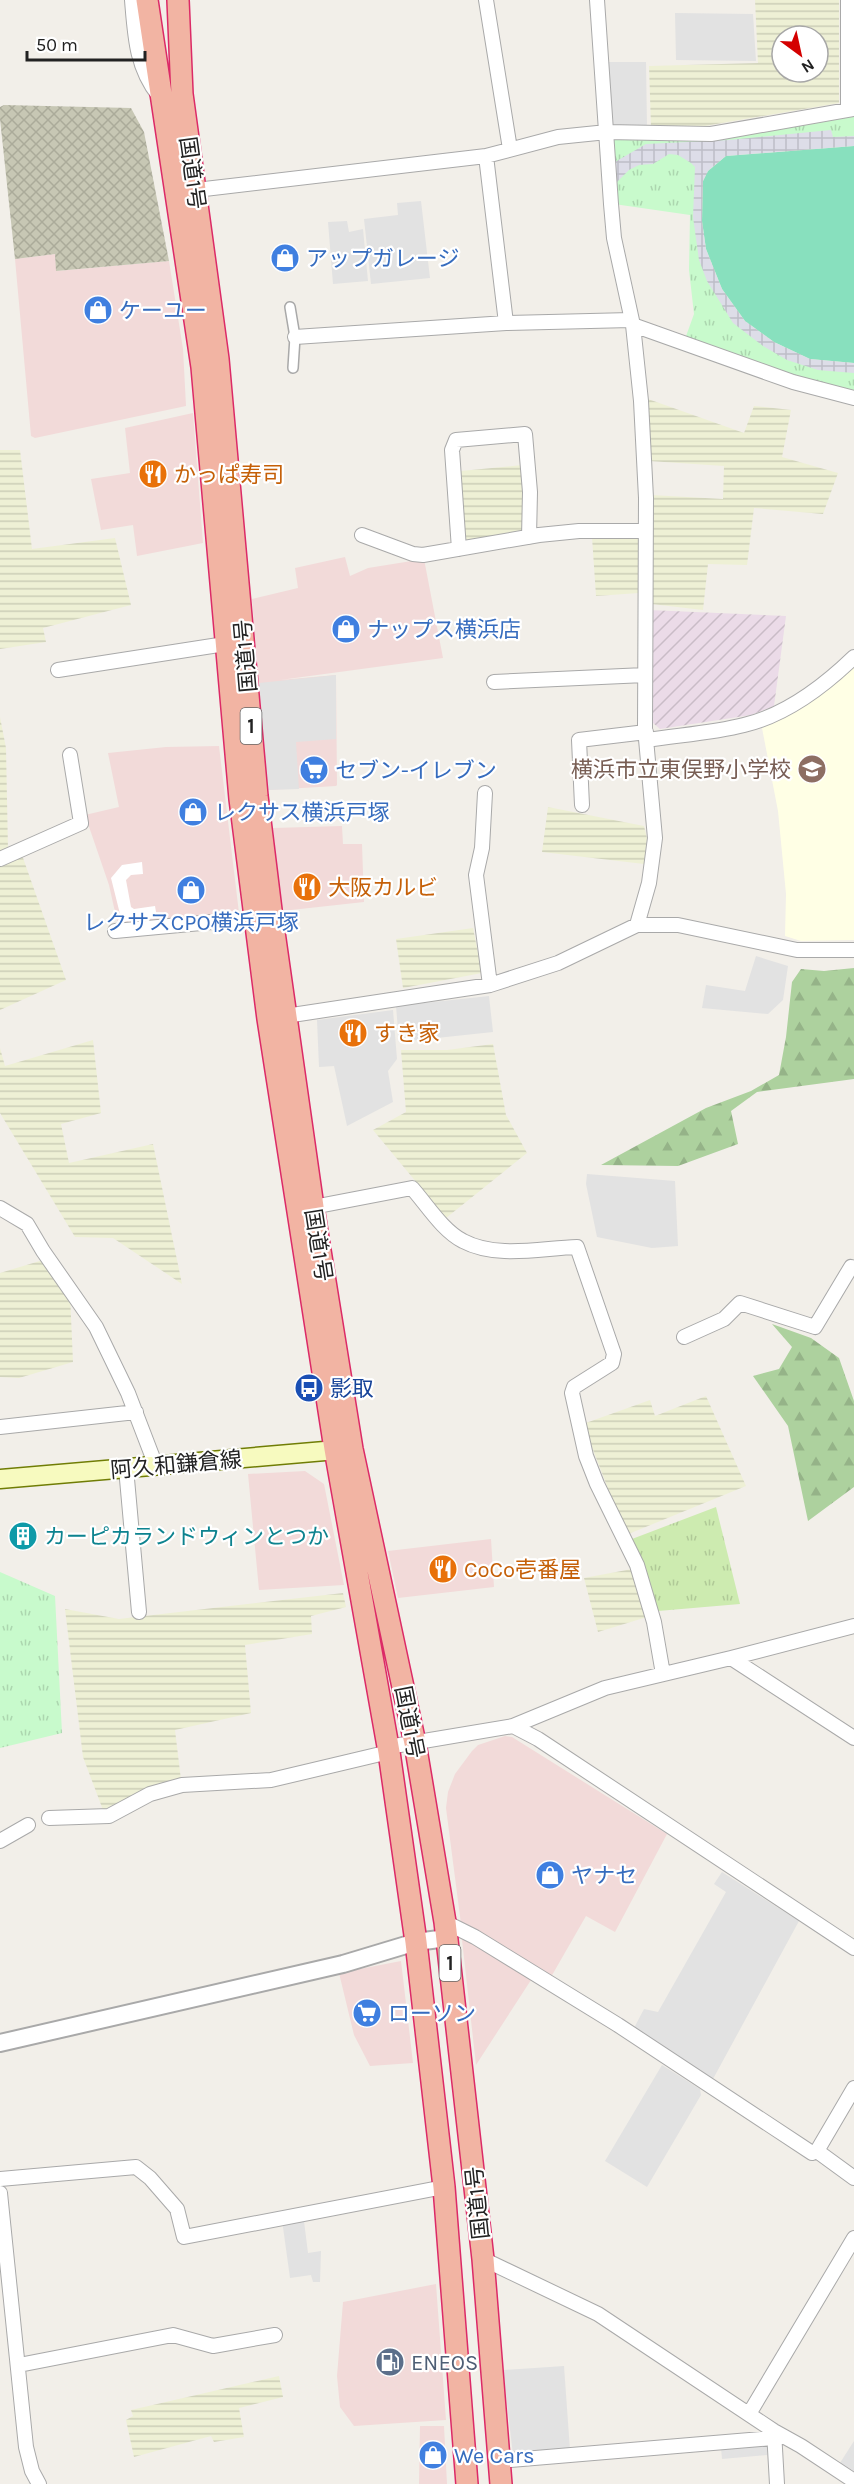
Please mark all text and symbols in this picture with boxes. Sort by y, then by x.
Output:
scale bar [27,24,146,62]
north arrow [770,24,830,84]
text: 50 m [36,34,78,56]
text: N [798,55,818,77]
street label: 国道1号 [174,135,210,211]
shop icon: アップガレージ [269,242,301,274]
place label: アップガレージ [306,246,460,272]
shop icon: ケーユー [82,294,114,326]
place label: ケーユー [119,298,207,324]
restaurant icon: かっぱ寿司 [137,458,169,490]
place label: かっぱ寿司 [174,462,284,488]
shop icon: ナップス横浜店 [330,613,362,645]
place label: ナップス横浜店 [367,617,521,643]
street label: 国道1号 [230,618,262,694]
road number: 1 [240,708,262,744]
school or university icon: 横浜市立東俣野小学校 [796,753,828,785]
supermarket icon: セブン-イレブン [298,754,330,786]
place label: 横浜市立東俣野小学校 [571,757,791,783]
place label: セブン-イレブン [335,758,497,784]
shop icon: レクサス横浜戸塚 [177,796,209,828]
place label: レクサス横浜戸塚 [214,800,390,826]
restaurant icon: 大阪カルビ [291,871,323,903]
shop icon: レクサスCPO横浜戸塚 [175,874,207,906]
place label: 大阪カルビ [328,875,438,901]
place label: レクサスCPO横浜戸塚 [83,910,299,936]
restaurant icon: すき家 [337,1017,369,1049]
place label: すき家 [374,1021,440,1047]
street label: 国道1号 [299,1207,337,1283]
bus stop icon: 影取 [293,1372,325,1404]
place label: 影取 [330,1376,374,1402]
street label: 阿久和鎌倉線 [109,1446,243,1484]
building icon: カーピカランドウィンとつか [7,1520,39,1552]
place label: カーピカランドウィンとつか [44,1524,329,1550]
restaurant icon: CoCo壱番屋 [427,1553,459,1585]
place label: CoCo壱番屋 [464,1557,581,1583]
street label: 国道1号 [389,1684,429,1761]
shop icon: ヤナセ [534,1859,566,1891]
place label: ヤナセ [571,1863,637,1889]
road number: 1 [440,1945,460,1981]
supermarket icon: ローソン [351,1997,383,2029]
place label: ローソン [388,2001,476,2027]
street label: 国道1号 [461,2165,495,2241]
fuel station icon: ENEOS [374,2346,406,2378]
place label: ENEOS [411,2350,478,2376]
shop icon: We Cars [417,2439,449,2471]
place label: We Cars [454,2443,535,2469]

